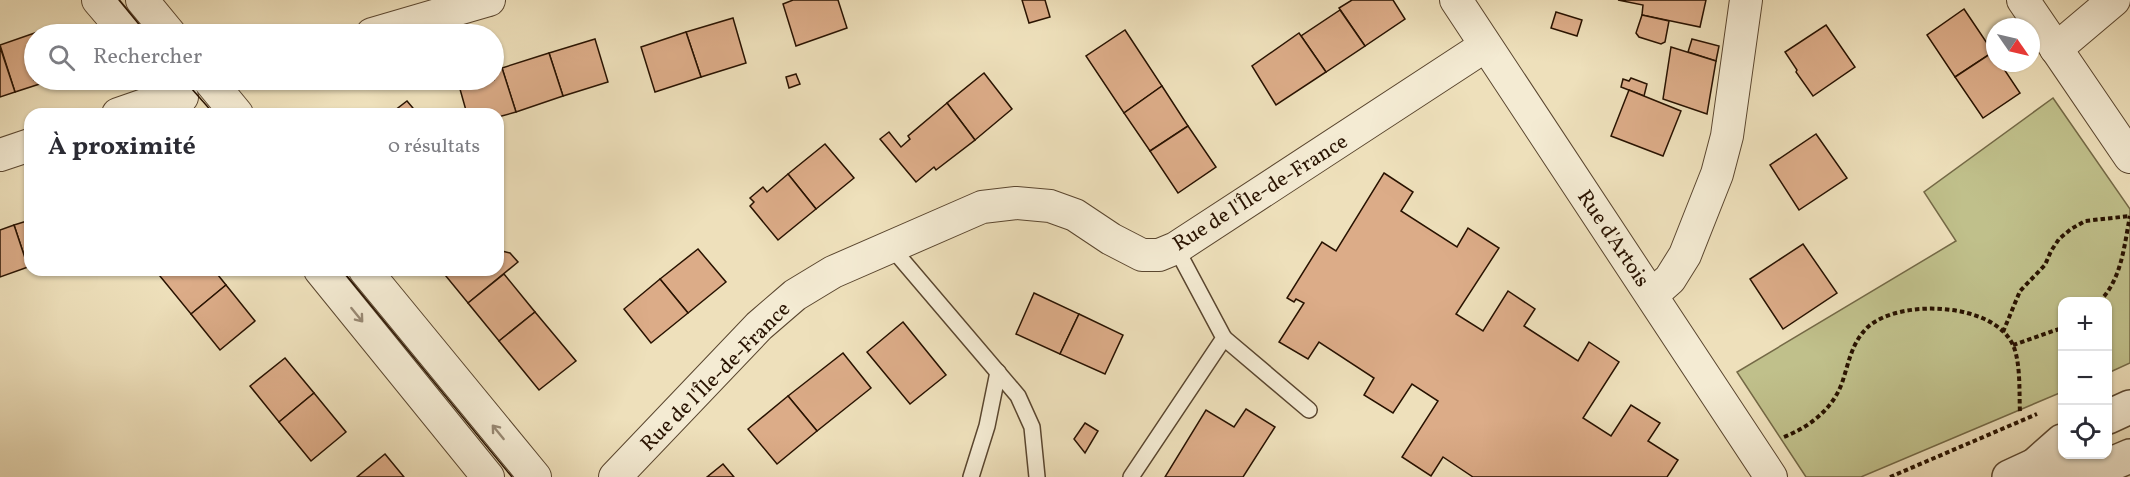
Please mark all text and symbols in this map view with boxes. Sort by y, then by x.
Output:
north arrow [1986,18,2040,72]
search box [24,24,504,90]
icon: search [45,41,78,74]
text: Rechercher [93,42,202,73]
street label: Rue de l'Île-de-France [1168,128,1354,259]
text: À proximité [48,129,196,165]
text: 0 résultats [388,133,480,161]
street label: Rue d'Artois [1570,185,1656,293]
street label: Rue de l'Île-de-France [635,296,798,458]
map controls [2058,297,2112,459]
button: + [2058,297,2112,351]
one-way arrow [351,307,364,323]
button: − [2058,351,2112,405]
button: locate [2058,405,2112,459]
one-way arrow [492,424,505,440]

